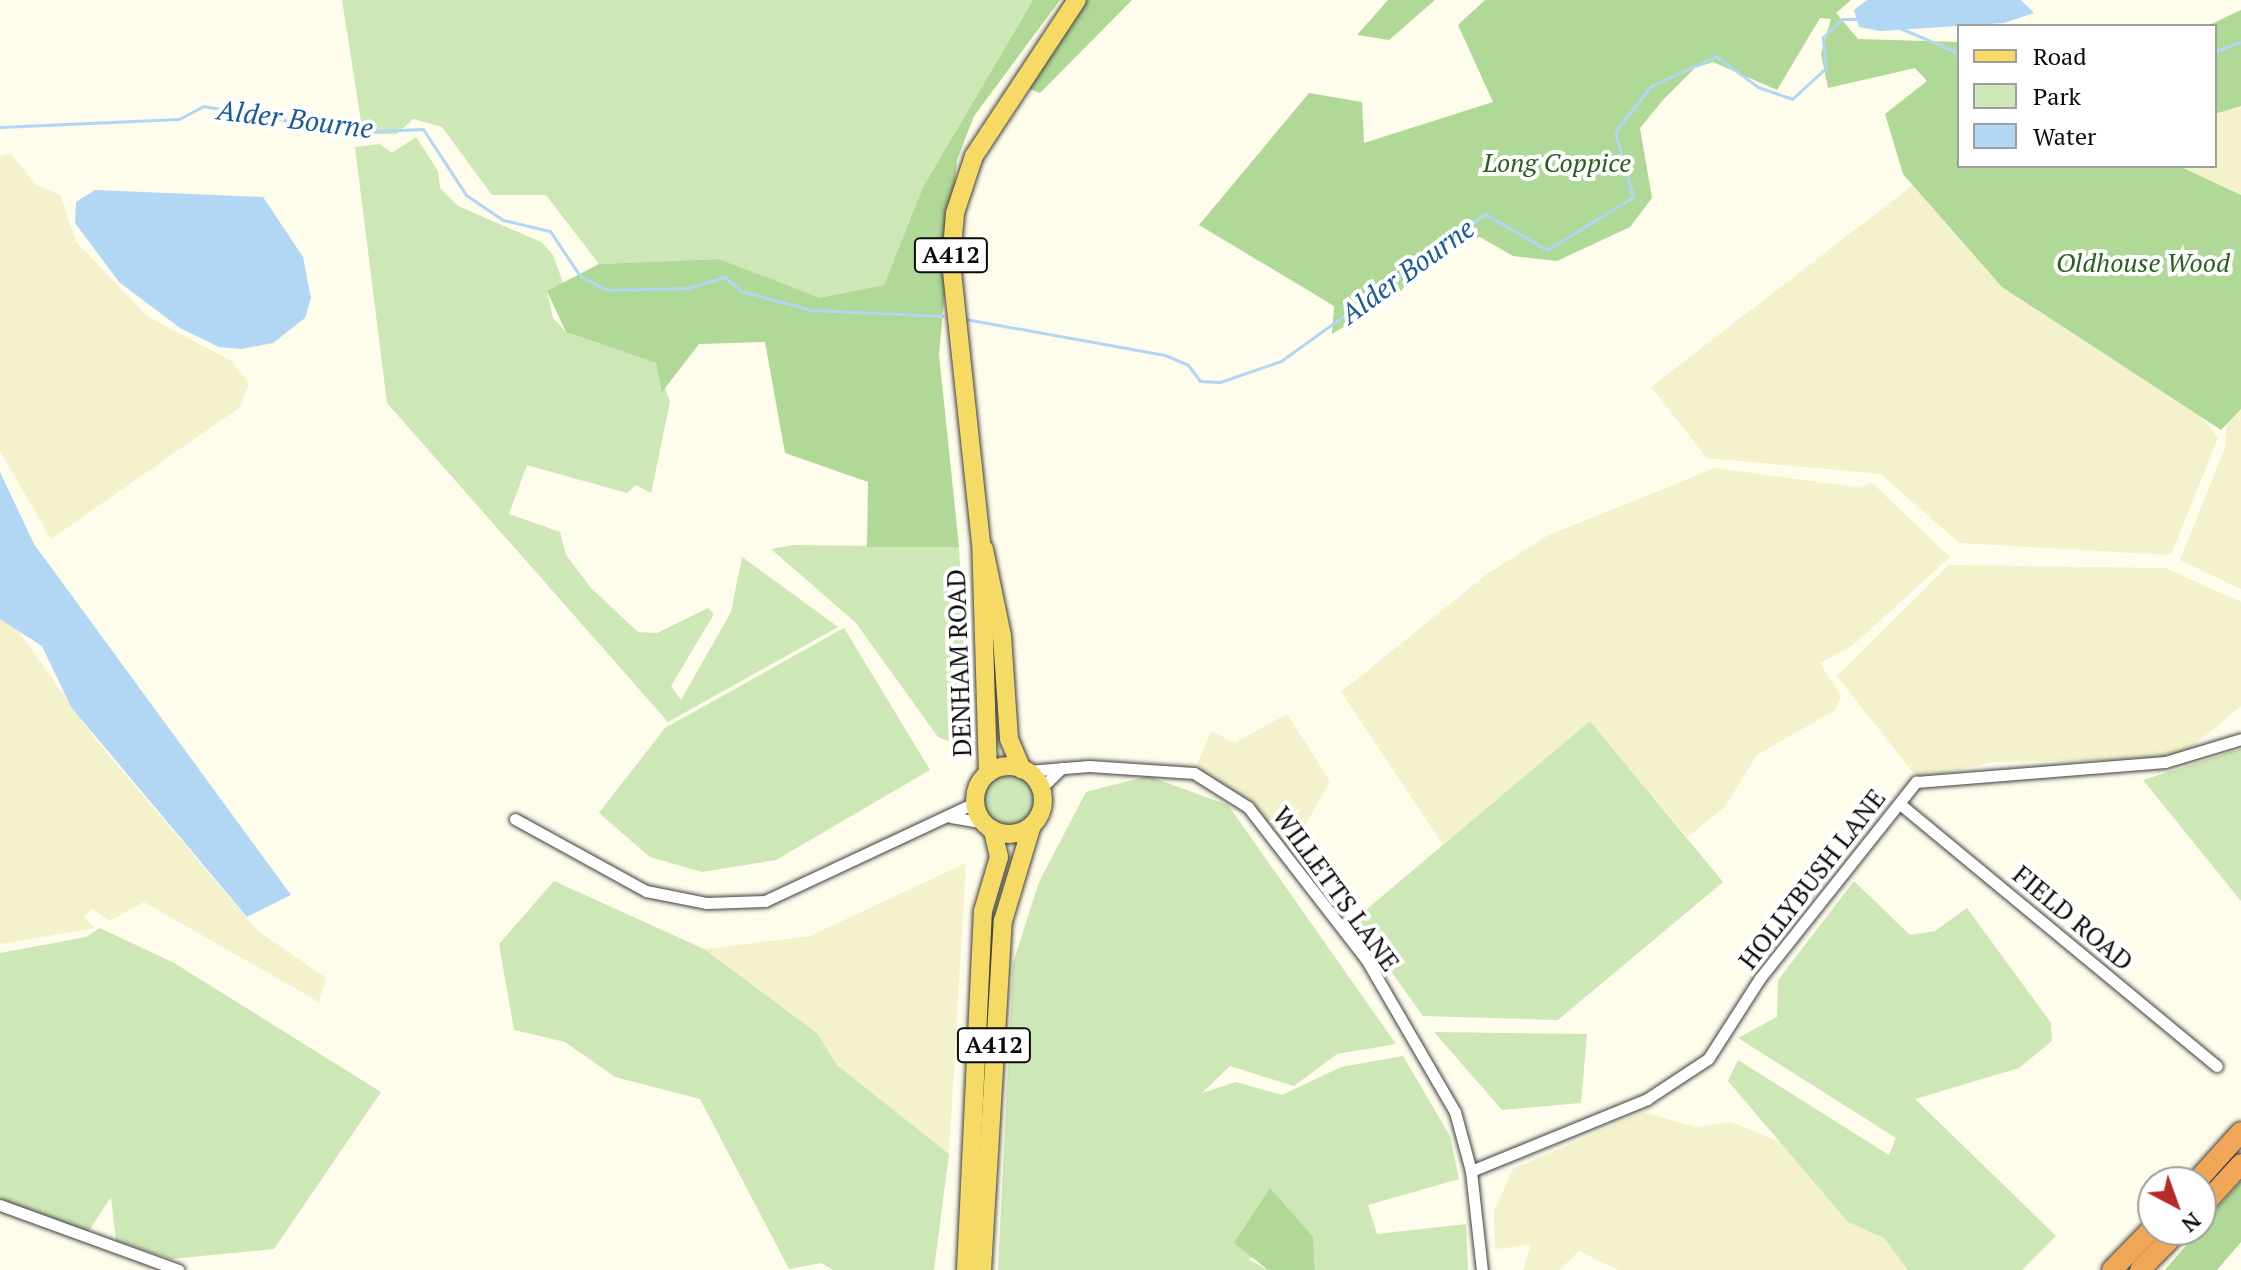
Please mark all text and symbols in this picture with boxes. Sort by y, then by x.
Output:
legend [1957,24,2217,168]
text: Road [2033,40,2087,72]
text: Park [2033,80,2081,112]
water label: Alder Bourne [215,93,375,145]
text: Water [2033,120,2096,152]
park label: Long Coppice [1483,147,1631,179]
water label: Alder Bourne [1334,211,1480,331]
road number: A412 [913,235,989,275]
park label: Oldhouse Wood [2056,247,2230,279]
street label: DENHAM ROAD [940,569,978,757]
street label: HOLLYBUSH LANE [1732,783,1892,975]
street label: WILLETTS LANE [1266,801,1406,977]
street label: FIELD ROAD [2007,859,2139,977]
road number: A412 [956,1025,1032,1065]
north arrow [2137,1166,2217,1246]
text: N [2176,1207,2208,1239]

